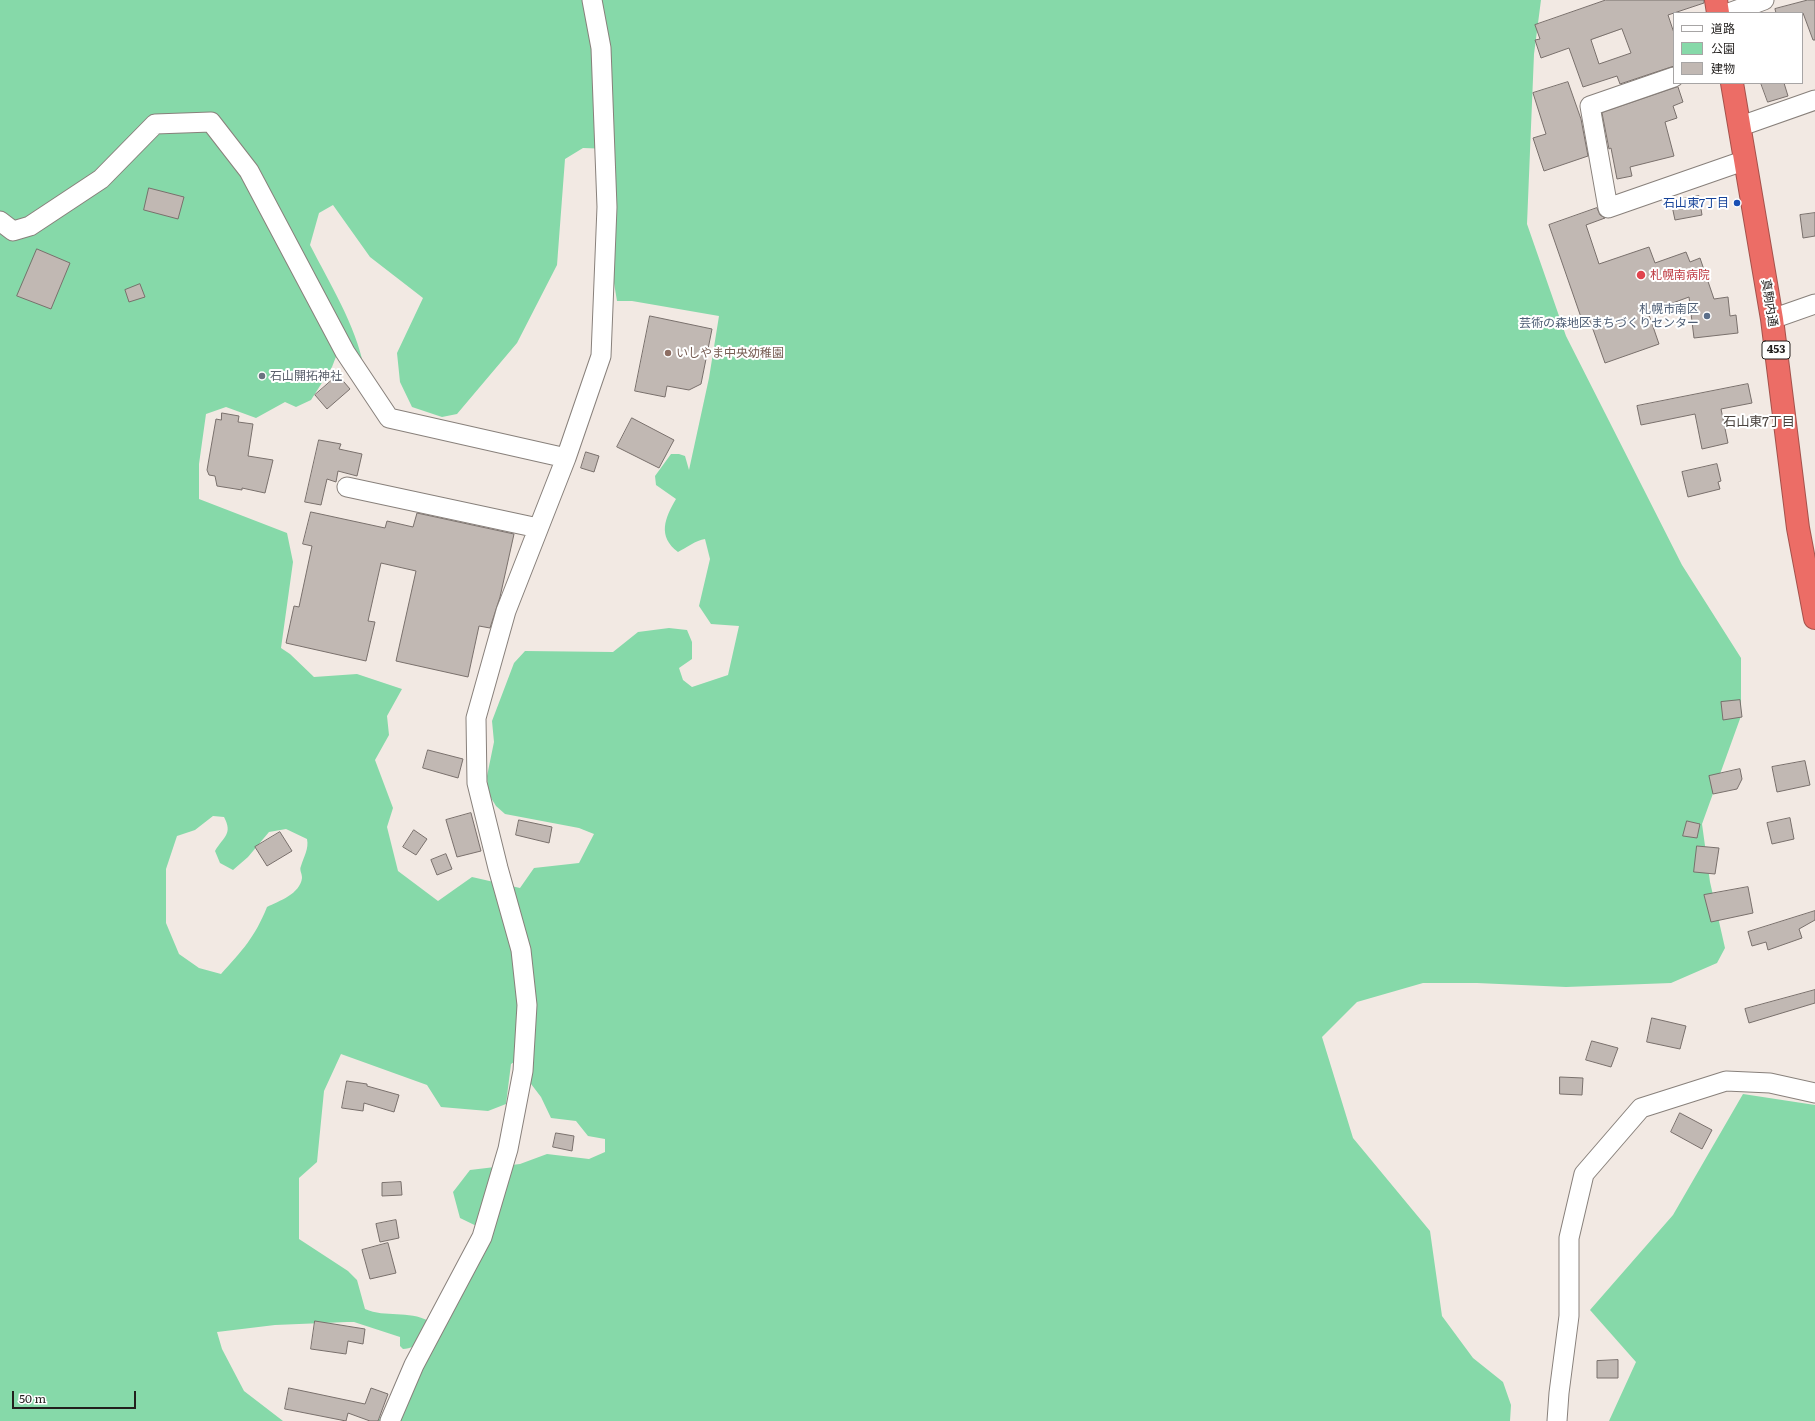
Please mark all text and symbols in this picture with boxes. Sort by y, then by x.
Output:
legend [1673,12,1803,84]
text: 道路 [1711,19,1735,37]
text: 公園 [1711,39,1735,57]
text: 建物 [1711,59,1735,77]
place label: 石山東7丁目 [1663,196,1729,210]
marker: 石山東7丁目 [1732,198,1742,208]
place label: 札幌南病院 [1650,268,1710,282]
marker: 札幌南病院 [1635,269,1647,281]
street label: 真駒内通 [1758,278,1780,328]
place label: 札幌市南区 芸術の森地区まちづくりセンター [1519,302,1699,330]
marker: 札幌市南区 芸術の森地区まちづくりセンター [1702,311,1712,321]
road number: 453 [1762,341,1790,359]
place label: いしやま中央幼稚園 [676,346,784,360]
marker: いしやま中央幼稚園 [663,348,673,358]
place label: 石山開拓神社 [270,369,342,383]
marker: 石山開拓神社 [257,371,267,381]
district label: 石山東7丁目 [1723,414,1795,430]
scale bar [14,1383,138,1409]
text: 50 m [19,1389,46,1407]

